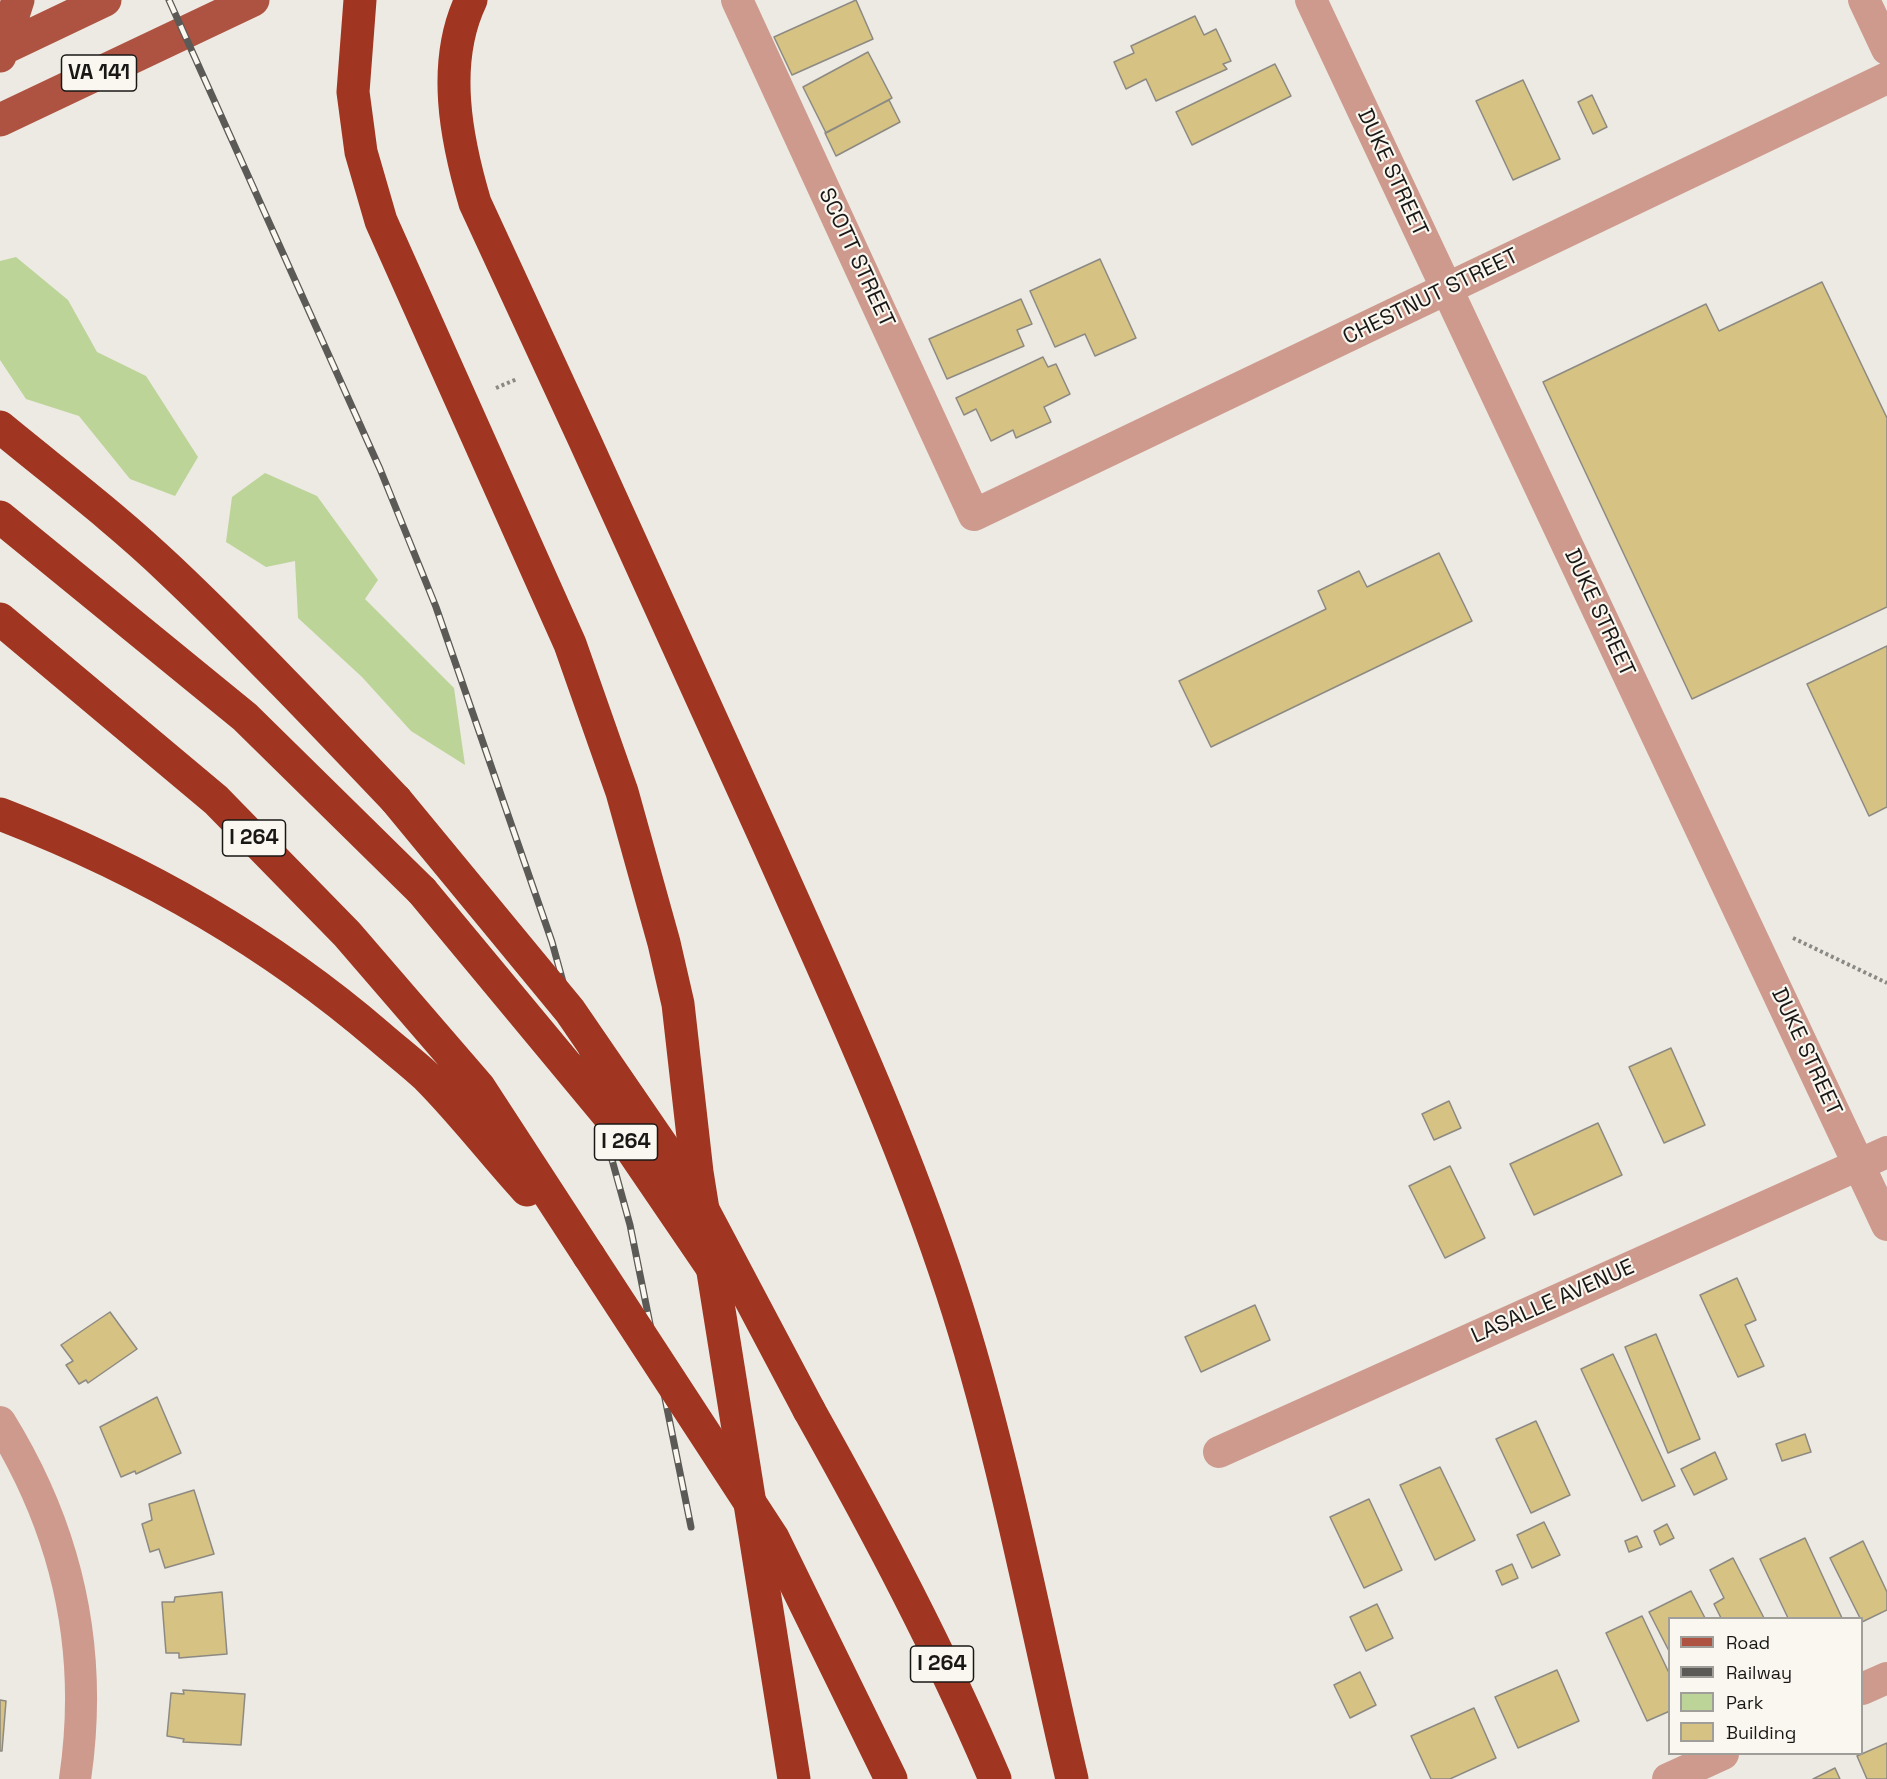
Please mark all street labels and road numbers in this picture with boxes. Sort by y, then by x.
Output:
road number: VA 141 [62,55,136,91]
street label: DUKE STREET [1351,105,1433,241]
street label: SCOTT STREET [812,184,900,332]
street label: CHESTNUT STREET [1339,243,1523,351]
street label: DUKE STREET [1558,545,1640,681]
road number: I 264 [222,820,286,856]
street label: DUKE STREET [1765,984,1847,1120]
road number: I 264 [594,1124,658,1160]
street label: LASALLE AVENUE [1467,1254,1639,1350]
road number: I 264 [910,1646,974,1682]

